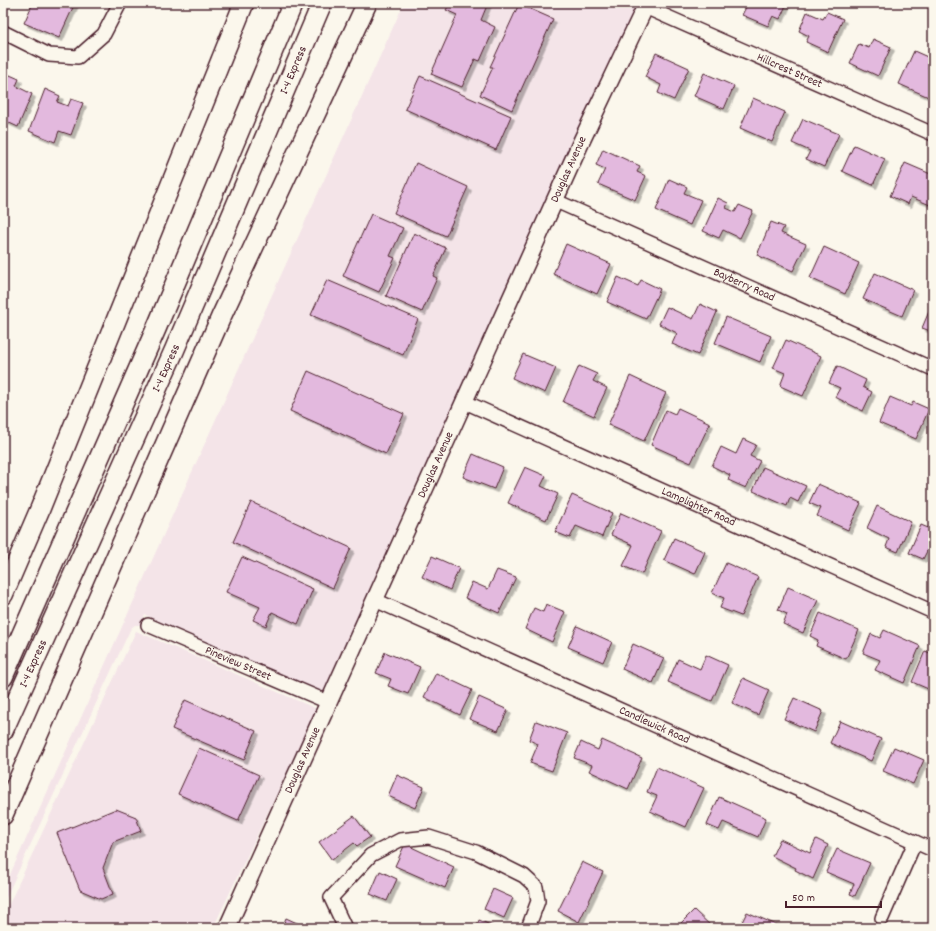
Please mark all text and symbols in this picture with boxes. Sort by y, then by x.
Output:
street label: I-4 Express [276,43,311,97]
street label: Hillcrest Street [754,49,826,93]
street label: Douglas Avenue [546,133,591,205]
street label: Bayberry Road [711,264,778,306]
street label: I-4 Express [148,341,184,395]
street label: Douglas Avenue [413,429,458,501]
street label: Lamplighter Road [659,483,738,531]
street label: I-4 Express [15,637,52,690]
street label: Pineview Street [202,642,274,685]
street label: Candlewick Road [616,702,692,748]
street label: Douglas Avenue [280,724,325,796]
scale bar [786,883,881,909]
text: 50 m [792,890,815,907]

